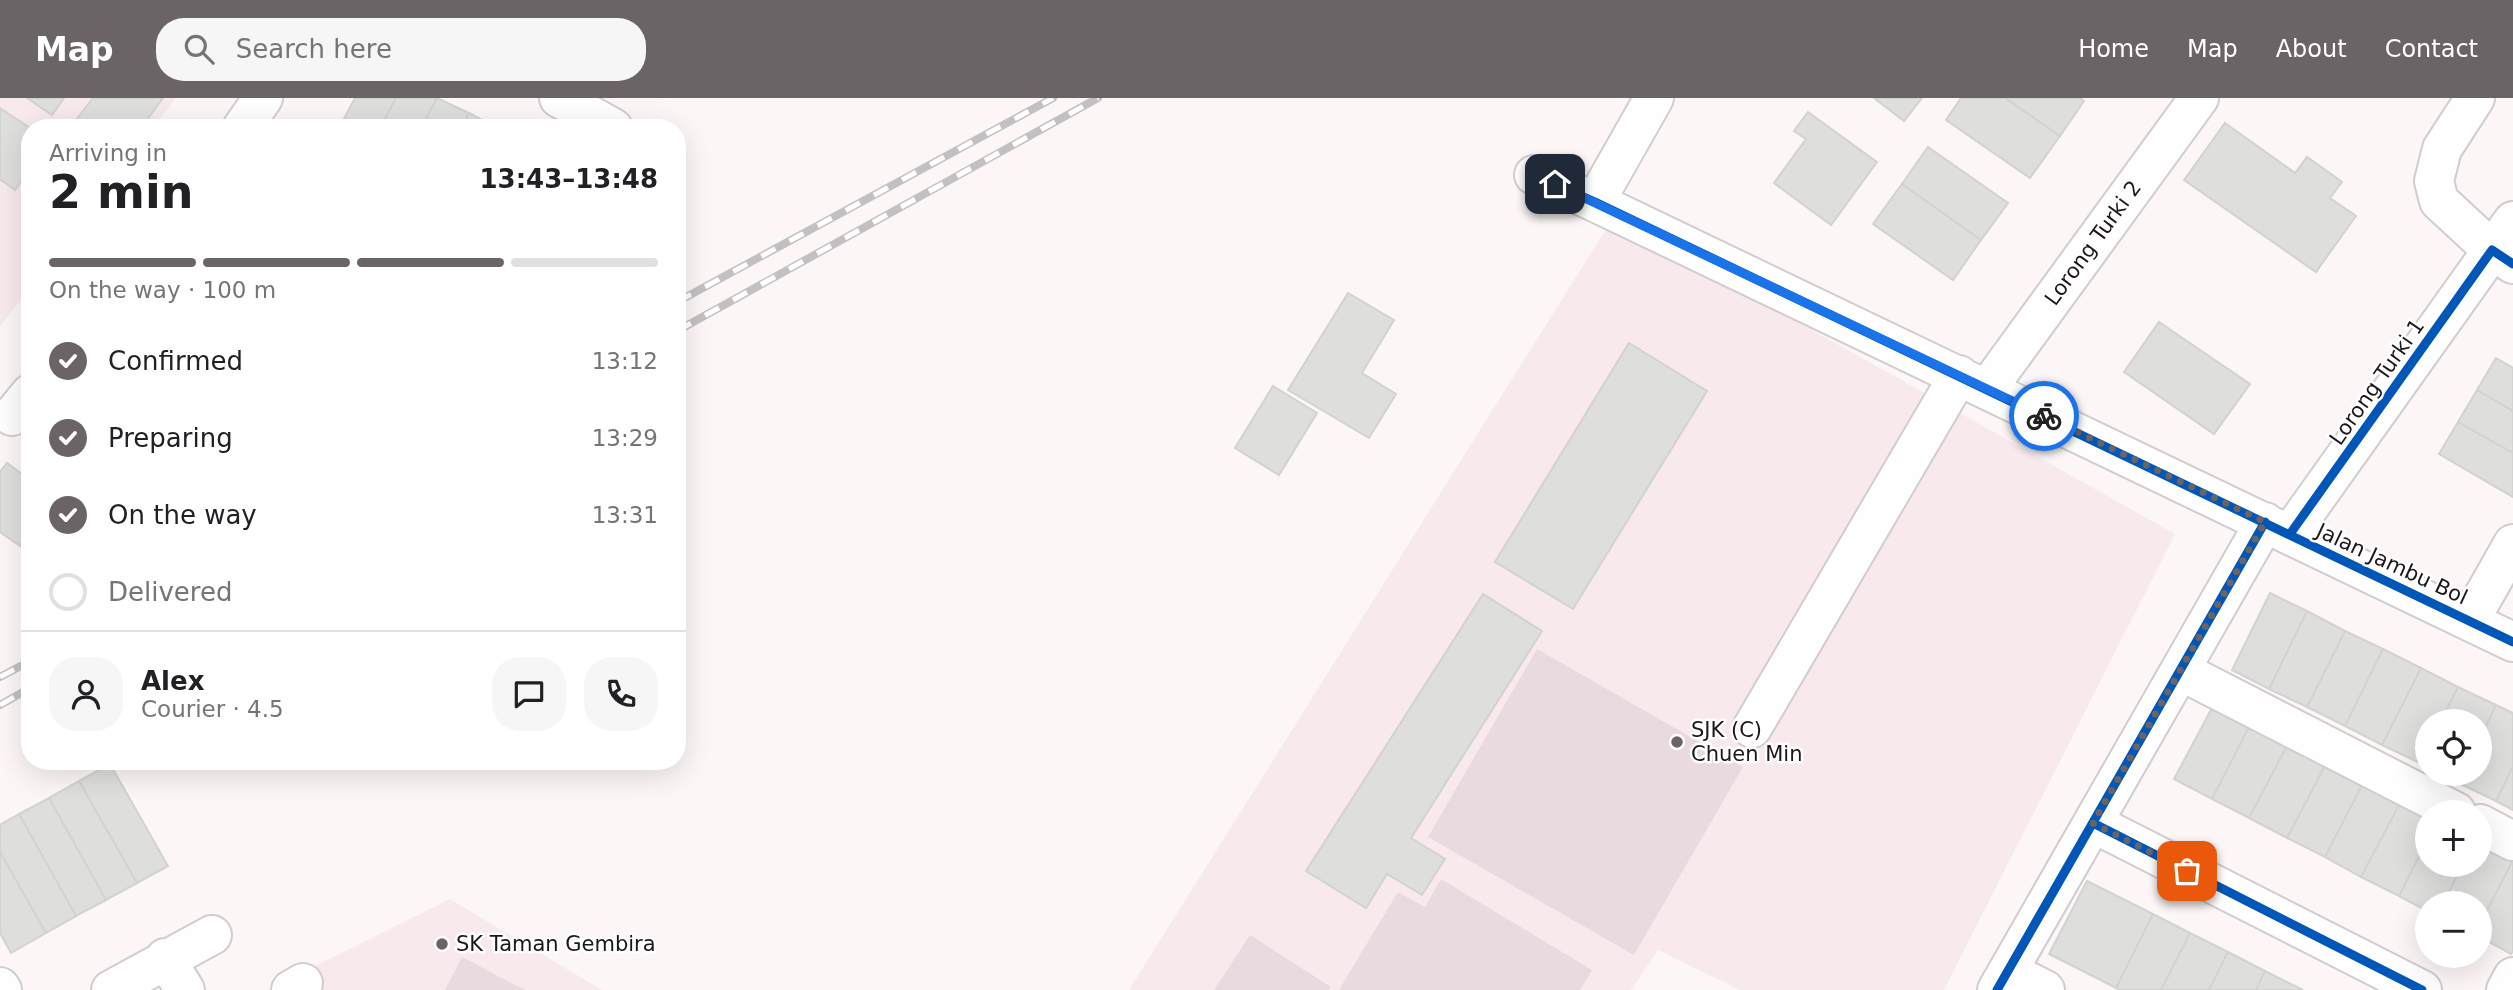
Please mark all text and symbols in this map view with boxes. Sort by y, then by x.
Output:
search box [156,18,646,81]
text: Map [35,30,114,69]
icon: search [180,30,218,68]
text: Search here [236,34,392,64]
text: Home [2078,35,2149,63]
text: Map [2187,35,2238,63]
text: About [2276,35,2347,63]
text: Contact [2385,35,2478,63]
text: Arriving in [49,140,167,166]
pin [1525,154,1585,214]
text: 13:43–13:48 [479,164,658,194]
text: 2 min [49,165,193,219]
icon: home [1536,165,1574,203]
street label: Lorong Turki 2 [2040,176,2146,310]
text: On the way · 100 m [49,277,276,303]
street label: Lorong Turki 1 [2325,314,2429,450]
icon: check [49,342,87,380]
text: Confirmed [108,346,243,376]
text: 13:12 [592,348,658,374]
courier [2009,381,2079,451]
icon: bike [2025,397,2063,435]
icon: check [49,419,87,457]
text: Preparing [108,423,233,453]
text: 13:29 [592,425,658,451]
icon: check [49,496,87,534]
text: On the way [108,500,257,530]
text: 13:31 [592,502,658,528]
street label: Jalan Jambu Bol [2311,518,2471,609]
text: Delivered [108,577,232,607]
button: person [49,657,123,731]
button: chat [492,657,566,731]
button: phone [584,657,658,731]
text: Alex [141,666,204,696]
text: Courier · 4.5 [141,696,284,722]
map controls [2415,709,2492,968]
button: locate [2415,709,2492,786]
place label: SJK (C) Chuen Min [1691,718,1802,766]
marker: SJK (C) Chuen Min [1669,734,1685,750]
button: + [2415,800,2492,877]
pin [2157,841,2217,901]
icon: bag [2168,852,2206,890]
button: − [2415,891,2492,968]
place label: SK Taman Gembira [456,932,656,956]
marker: SK Taman Gembira [434,936,450,952]

